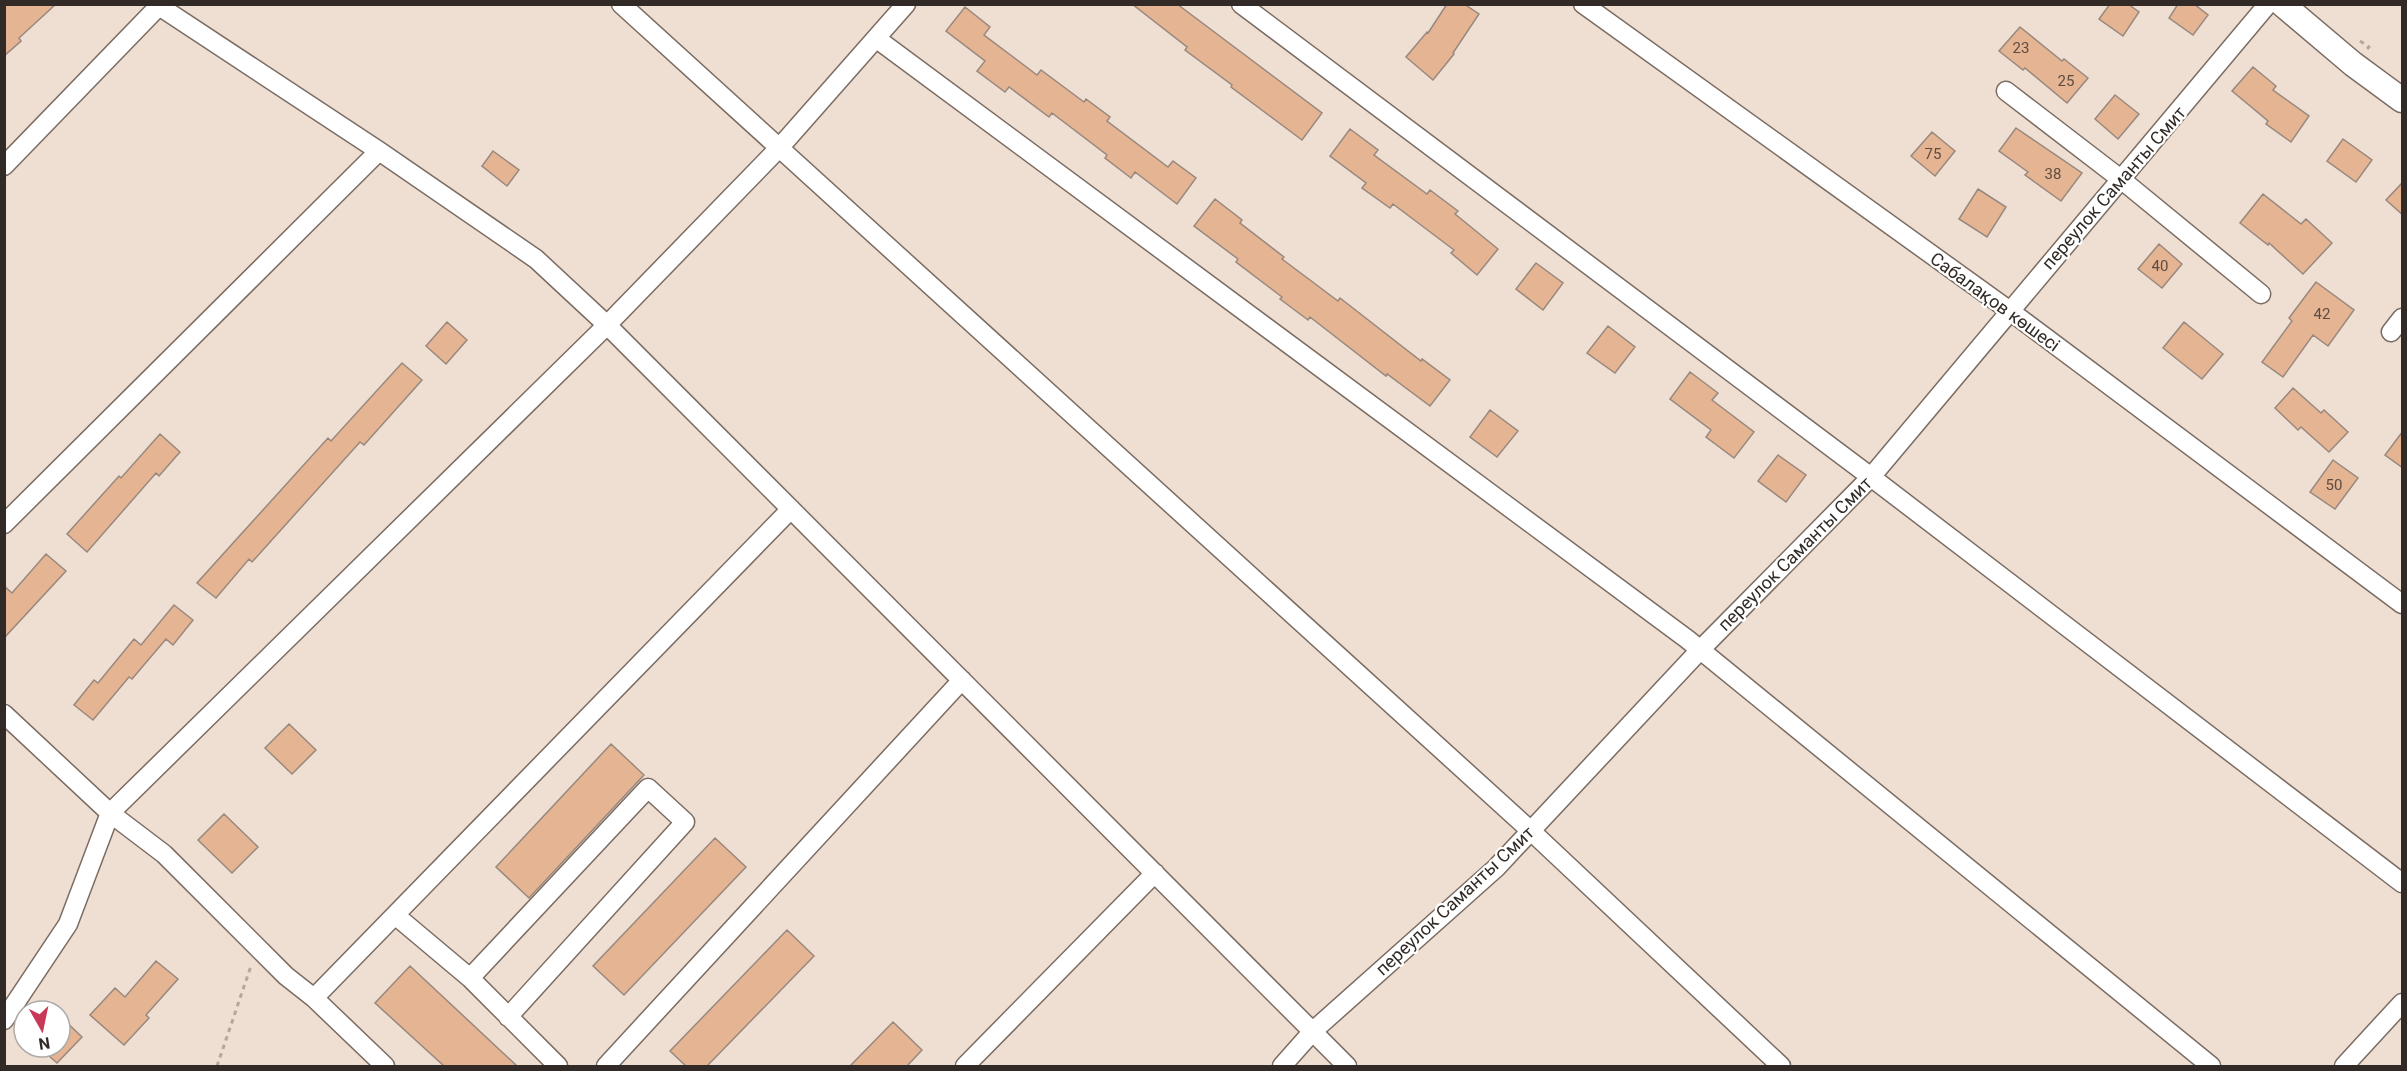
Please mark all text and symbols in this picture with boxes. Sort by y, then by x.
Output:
house number: 23 [2013,39,2029,57]
house number: 25 [2058,72,2074,90]
street label: переулок Саманты Смит [2037,102,2190,273]
house number: 75 [1925,145,1941,163]
house number: 38 [2045,165,2061,183]
street label: Сабалақов көшесі [1926,248,2064,356]
house number: 40 [2152,257,2168,275]
house number: 42 [2314,305,2330,323]
street label: переулок Саманты Смит [1713,472,1876,635]
house number: 50 [2326,476,2342,494]
street label: переулок Саманты Смит [1371,822,1538,979]
north arrow [12,999,72,1059]
text: N [37,1033,51,1054]

